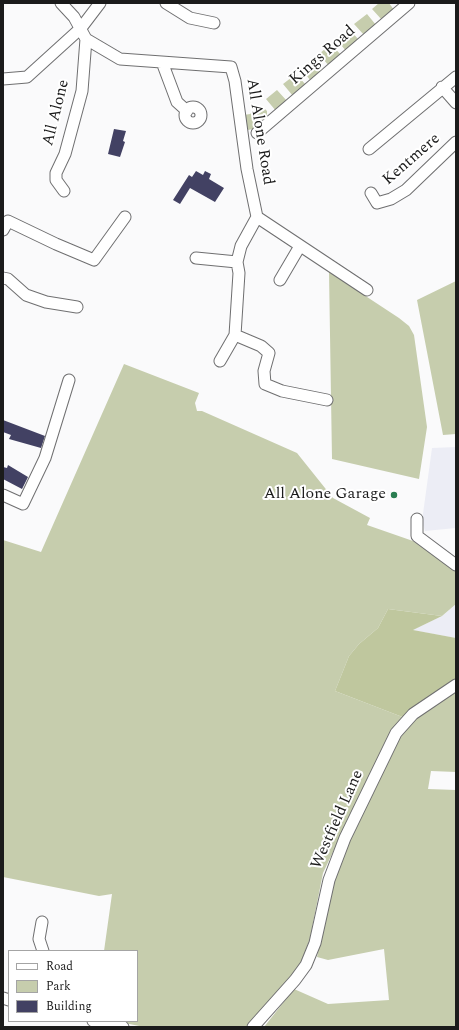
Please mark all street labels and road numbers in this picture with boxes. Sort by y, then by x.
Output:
street label: Kings Road [286,22,360,90]
street label: All Alone Road [241,77,277,187]
street label: All Alone [40,78,74,148]
street label: Kentmere [379,130,445,190]
street label: Westfield Lane [308,767,368,873]

